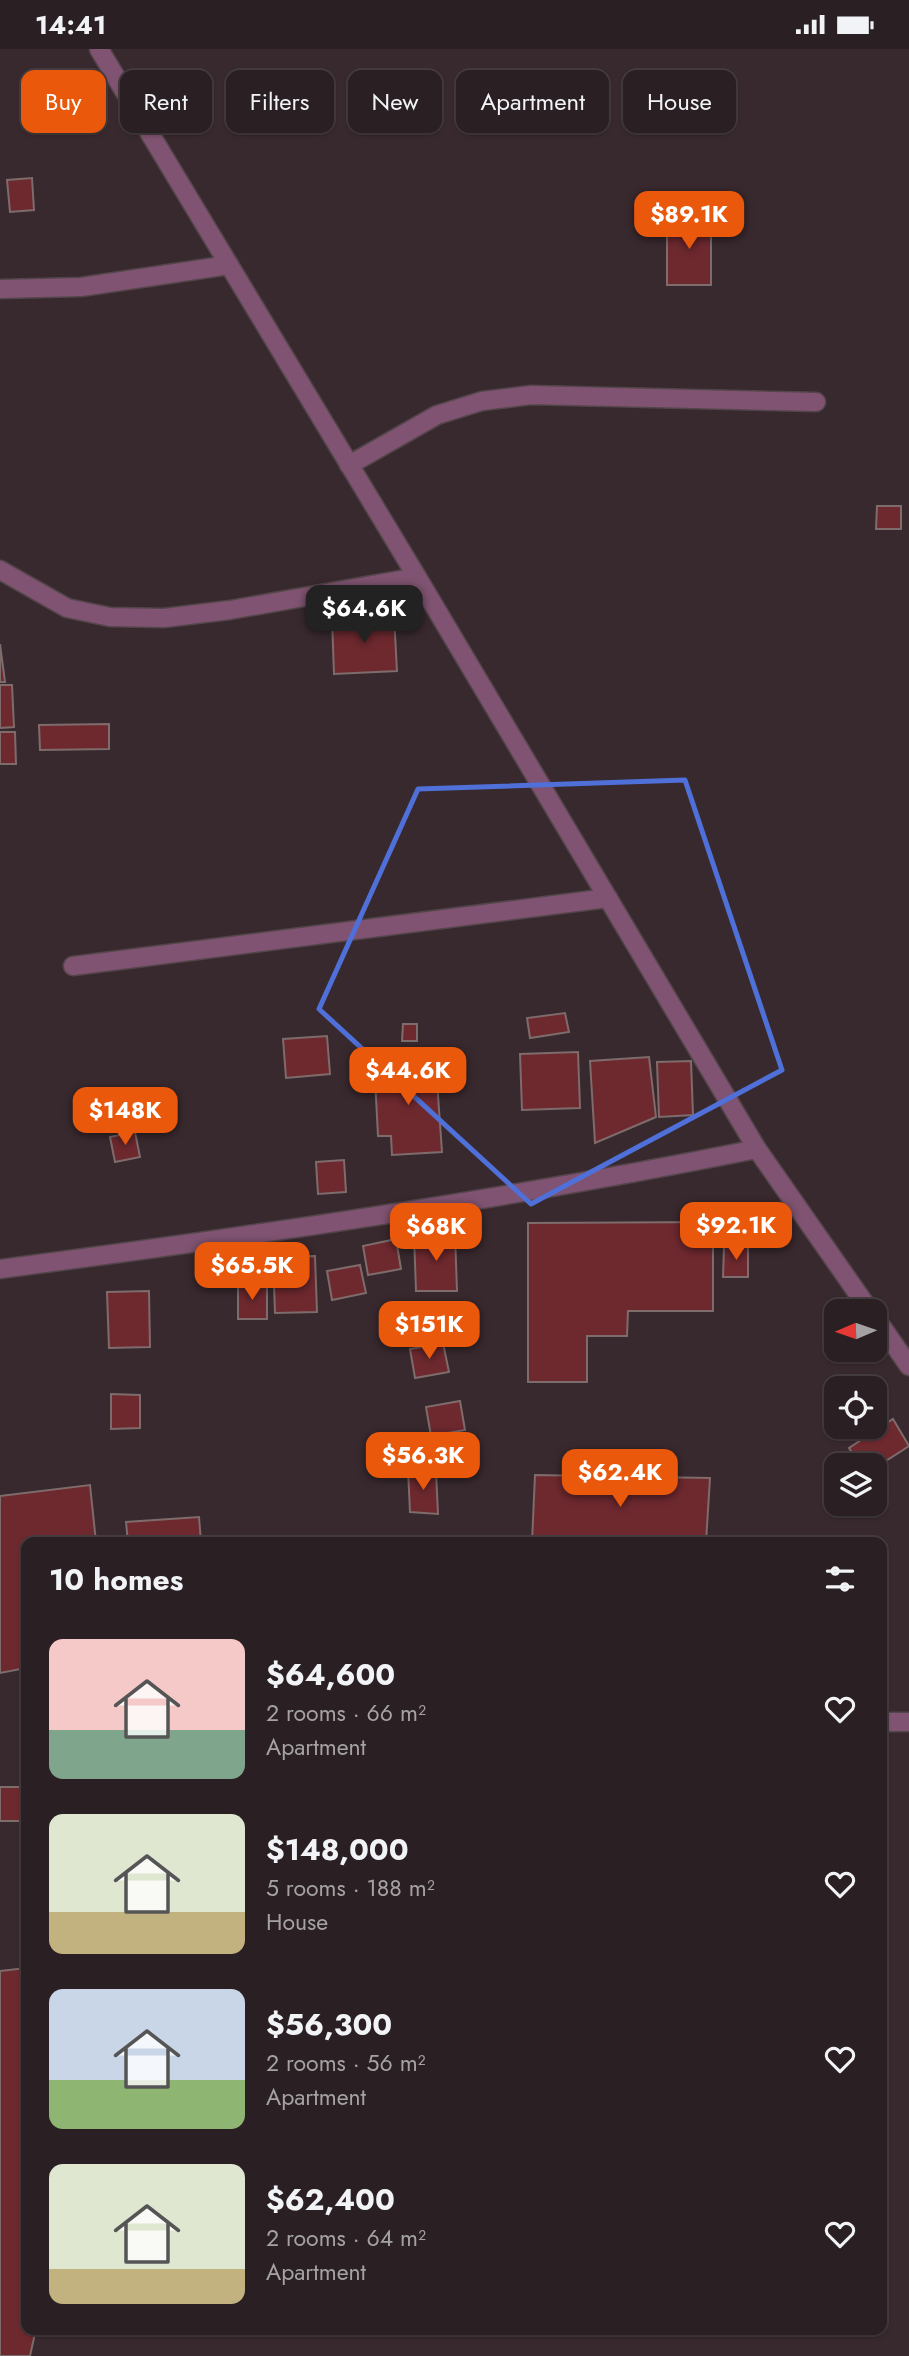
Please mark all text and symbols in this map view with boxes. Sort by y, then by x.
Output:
text: 14:41 [35,6,106,44]
chip: Buy [21,70,106,133]
chip: Rent [120,70,212,133]
chip: Filters [226,70,334,133]
chip: New [348,70,442,133]
chip: Apartment [456,70,609,133]
chip: House [623,70,736,133]
pin: $89.1K [632,191,746,251]
text: $89.1K [650,197,728,231]
pin: $64.6K [307,585,421,645]
text: $64.6K [322,591,406,625]
pin: $44.6K [351,1047,465,1107]
text: $44.6K [365,1053,451,1087]
pin: $148K [76,1087,174,1147]
text: $148K [89,1093,161,1127]
pin: $68K [395,1203,477,1263]
pin: $92.1K [679,1203,793,1262]
text: $92.1K [696,1208,776,1242]
text: $68K [406,1209,466,1243]
pin: $65.5K [195,1243,309,1302]
text: $65.5K [211,1248,293,1282]
north arrow [824,1299,887,1361]
map controls [824,1299,887,1516]
pin: $151K [380,1301,478,1361]
text: $151K [395,1307,463,1341]
button: locate [824,1376,887,1439]
pin: $56.3K [366,1433,480,1492]
text: $56.3K [382,1438,464,1472]
pin: $62.4K [563,1449,677,1509]
button: layers [824,1453,887,1516]
text: $62.4K [578,1455,662,1489]
text: 10 homes [49,1558,183,1601]
icon: filters [821,1560,859,1598]
text: $64,600 [266,1653,395,1696]
icon: home [105,1667,189,1751]
icon: heart [821,1690,859,1728]
text: 2 rooms · 66 m² [266,1696,426,1730]
text: Apartment [266,1730,366,1764]
text: $148,000 [266,1828,409,1871]
icon: home [105,1842,189,1926]
icon: heart [821,1865,859,1903]
text: 5 rooms · 188 m² [266,1871,435,1905]
text: House [266,1905,328,1939]
text: $56,300 [266,2003,392,2046]
icon: home [105,2017,189,2101]
icon: heart [821,2040,859,2078]
text: 2 rooms · 56 m² [266,2046,426,2080]
text: Apartment [266,2080,366,2114]
text: $62,400 [266,2178,395,2221]
icon: home [105,2192,189,2276]
icon: heart [821,2215,859,2253]
text: 2 rooms · 64 m² [266,2221,426,2255]
text: Apartment [266,2255,366,2289]

